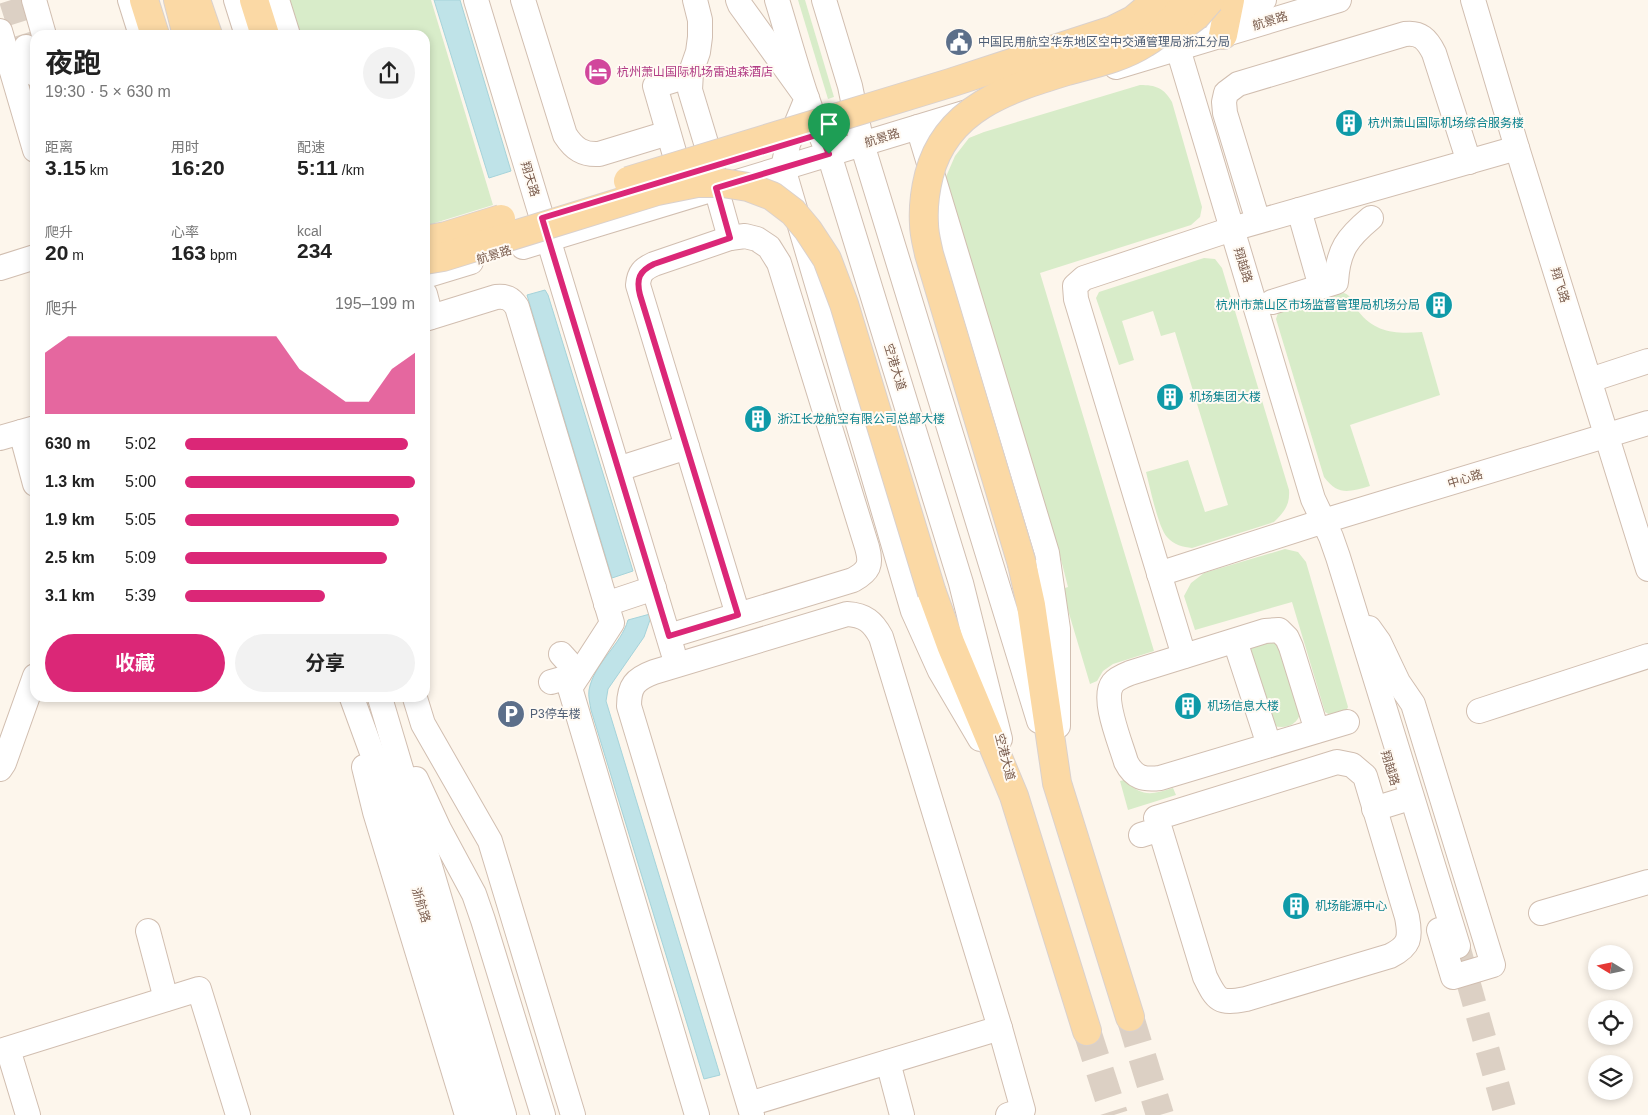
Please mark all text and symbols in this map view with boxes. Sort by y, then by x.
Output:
street label: 航景路 [1251,9,1289,33]
public building icon: 中国民用航空华东地区空中交通管理局浙江分局 [944,27,974,57]
place label: 中国民用航空华东地区空中交通管理局浙江分局 [978,35,1230,49]
button: share [363,47,415,99]
text: 夜跑 [45,48,101,79]
hotel icon: 杭州萧山国际机场雷迪森酒店 [583,57,613,87]
place label: 杭州萧山国际机场雷迪森酒店 [617,65,773,79]
text: 19:30 · 5 × 630 m [45,83,171,100]
pin [808,103,850,154]
building icon: 杭州萧山国际机场综合服务楼 [1334,108,1364,138]
icon: arrive [815,110,843,138]
place label: 杭州萧山国际机场综合服务楼 [1368,116,1524,130]
street label: 航景路 [863,126,901,150]
text: 距离 [45,139,73,155]
text: 用时 [171,139,199,155]
text: 配速 [297,139,325,155]
text: 3.15 [45,156,86,179]
text: 16:20 [171,156,225,179]
text: 5:11 [297,156,338,179]
street label: 翔天路 [518,160,542,198]
text: km [86,162,108,178]
text: /km [338,162,364,178]
text: kcal [297,223,322,239]
text: 爬升 [45,224,73,240]
text: 心率 [171,224,199,240]
text: 234 [297,239,332,262]
text: 20 [45,241,68,264]
text: 163 [171,241,206,264]
street label: 航景路 [475,243,513,267]
street label: 翔越路 [1231,246,1255,284]
text: m [68,247,84,263]
text: bpm [206,247,237,263]
street label: 翔飞路 [1548,266,1572,304]
building icon: 杭州市萧山区市场监督管理局机场分局 [1424,290,1454,320]
text: 195–199 m [335,295,415,312]
place label: 杭州市萧山区市场监督管理局机场分局 [1216,298,1420,312]
text: 爬升 [45,300,77,317]
street label: 空港大道 [881,342,909,392]
building icon: 机场集团大楼 [1155,382,1185,412]
place label: 机场集团大楼 [1189,390,1261,404]
building icon: 浙江长龙航空有限公司总部大楼 [743,404,773,434]
place label: 浙江长龙航空有限公司总部大楼 [777,412,945,426]
text: 630 m [45,435,90,452]
text: 5:02 [125,435,156,452]
street label: 中心路 [1446,467,1484,491]
text: 1.3 km [45,473,95,490]
text: 5:00 [125,473,156,490]
text: 1.9 km [45,511,95,528]
text: 5:05 [125,511,156,528]
text: 2.5 km [45,549,95,566]
text: 5:09 [125,549,156,566]
text: 3.1 km [45,587,95,604]
text: 5:39 [125,587,156,604]
button: 收藏 [45,634,225,692]
button: 分享 [235,634,415,692]
building icon: 机场信息大楼 [1173,691,1203,721]
parking icon: P3停车楼 [496,699,526,729]
place label: 机场信息大楼 [1207,699,1279,713]
place label: P3停车楼 [530,707,581,721]
street label: 空港大道 [992,732,1018,782]
street label: 翔越路 [1378,749,1402,787]
street label: 浙航路 [409,886,433,924]
building icon: 机场能源中心 [1281,891,1311,921]
place label: 机场能源中心 [1315,899,1387,913]
north arrow [1588,945,1632,990]
map controls [1588,945,1633,1100]
button: locate [1588,1000,1633,1045]
button: layers [1588,1055,1633,1100]

